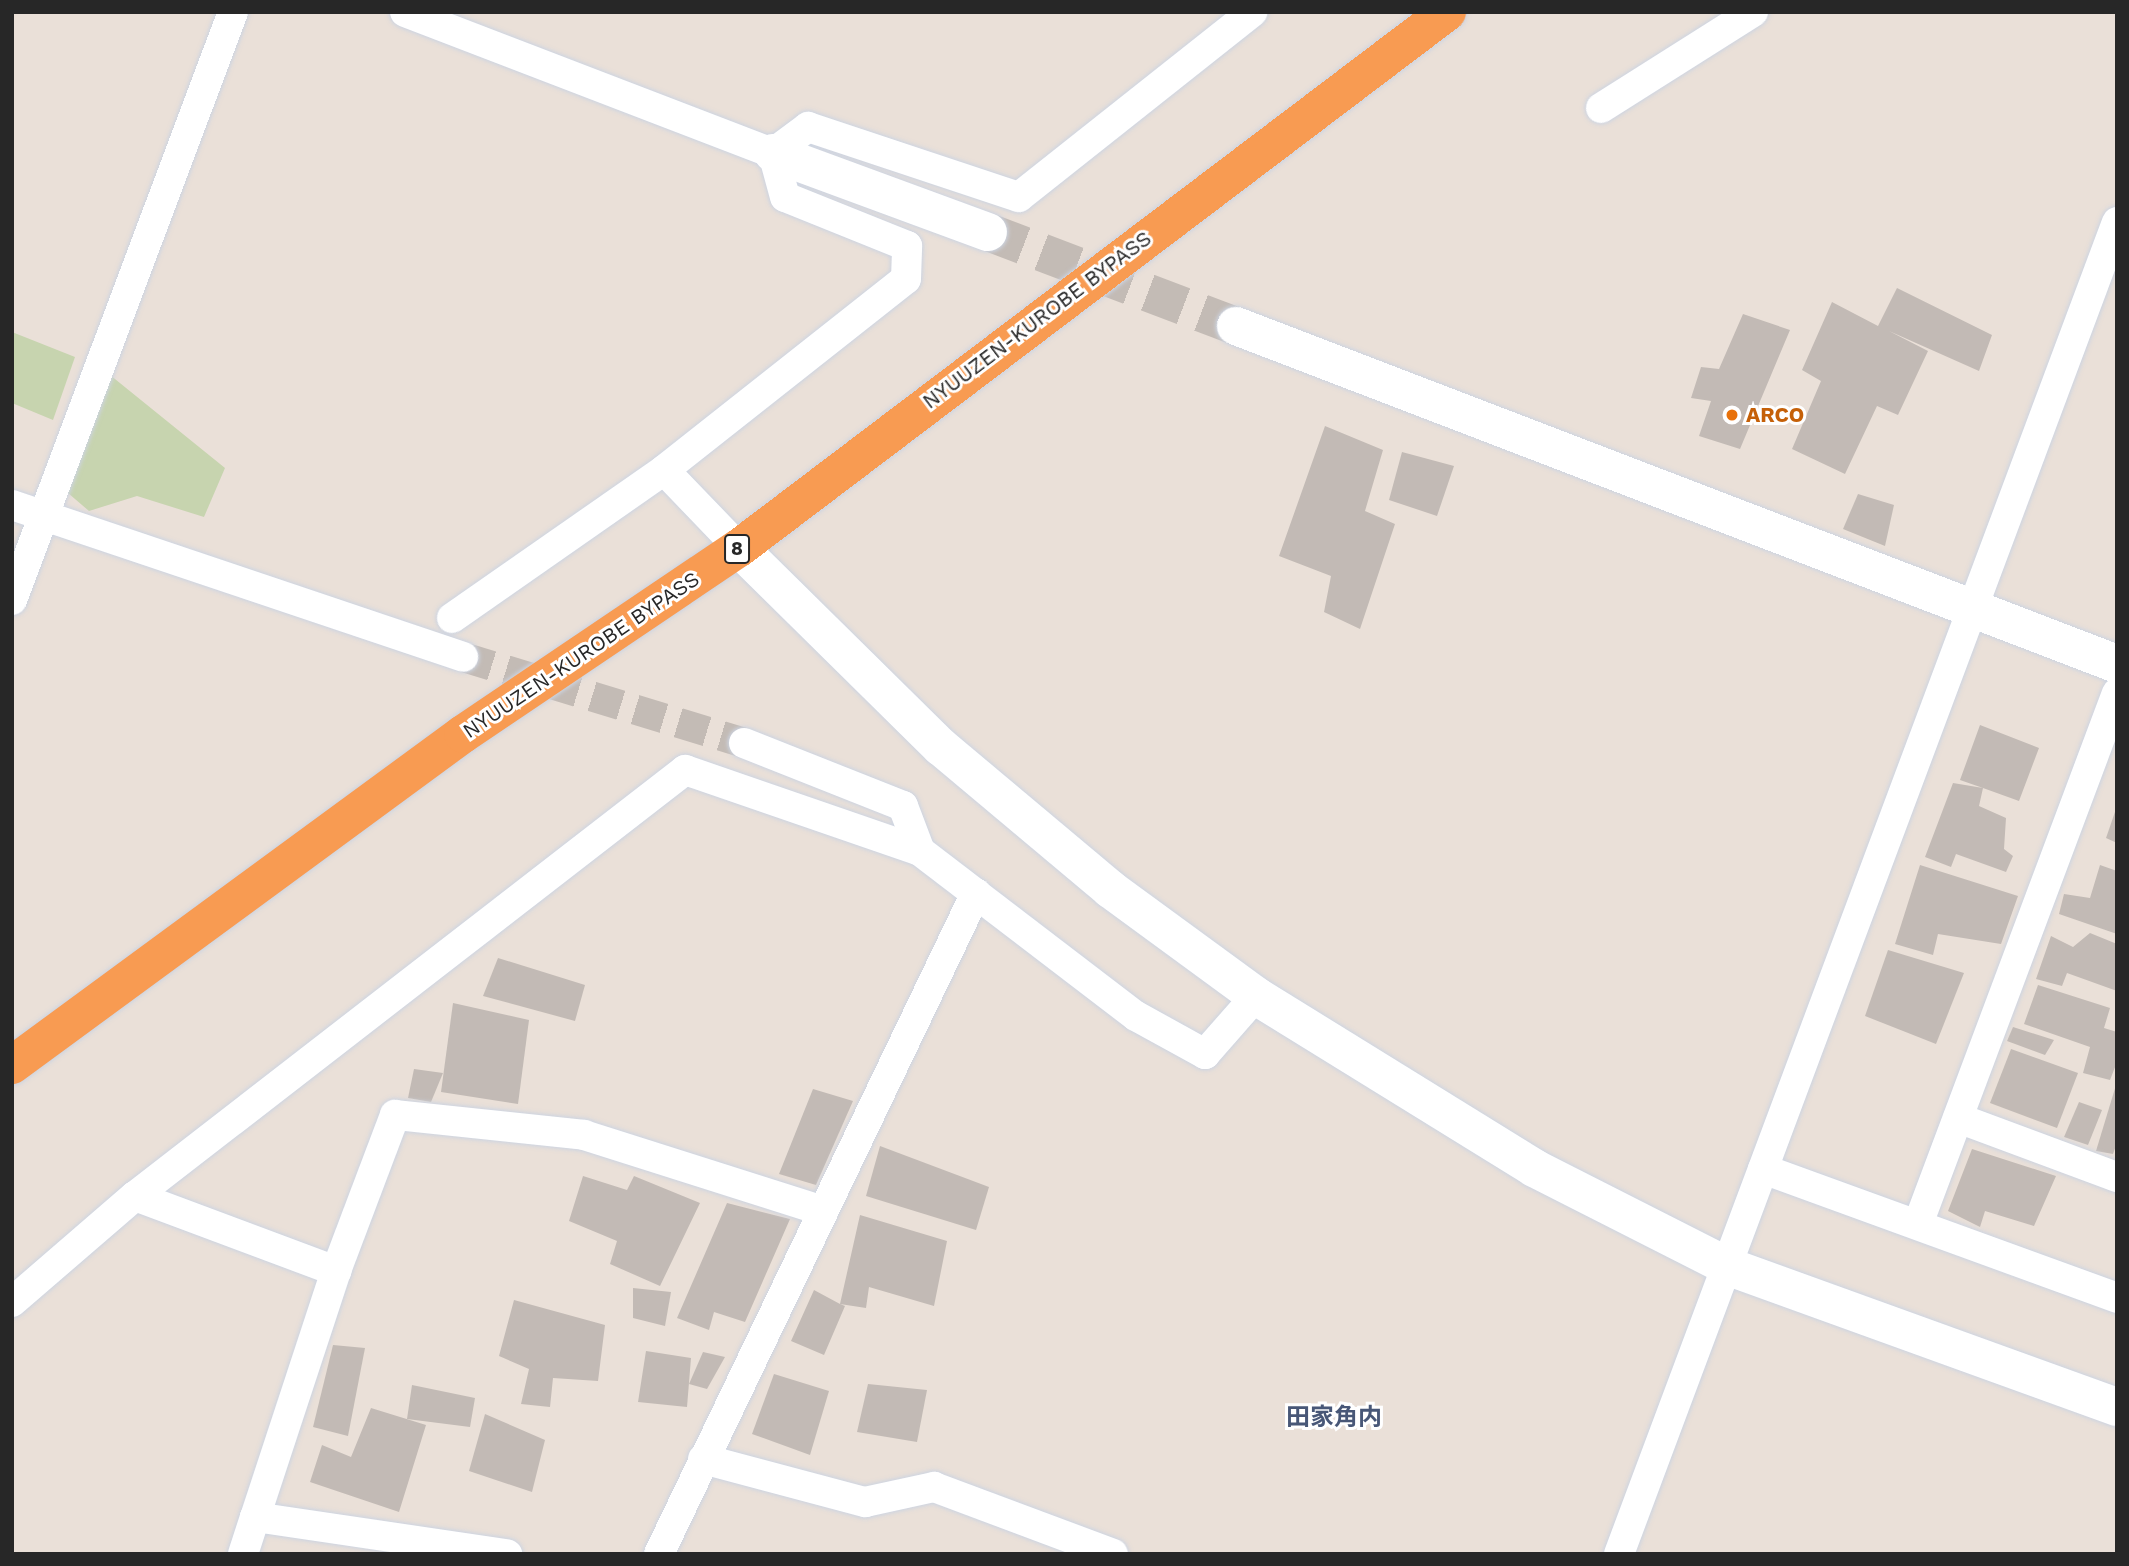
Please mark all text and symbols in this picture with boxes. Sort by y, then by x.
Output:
street label: NYUUZEN-KUROBE BYPASS [918,226,1156,414]
place label: ARCO [1746,402,1804,428]
marker: ARCO [1724,407,1740,423]
road number: 8 [723,534,751,564]
street label: NYUUZEN-KUROBE BYPASS [458,566,704,744]
district label: 田家角内 [1286,1404,1382,1432]

